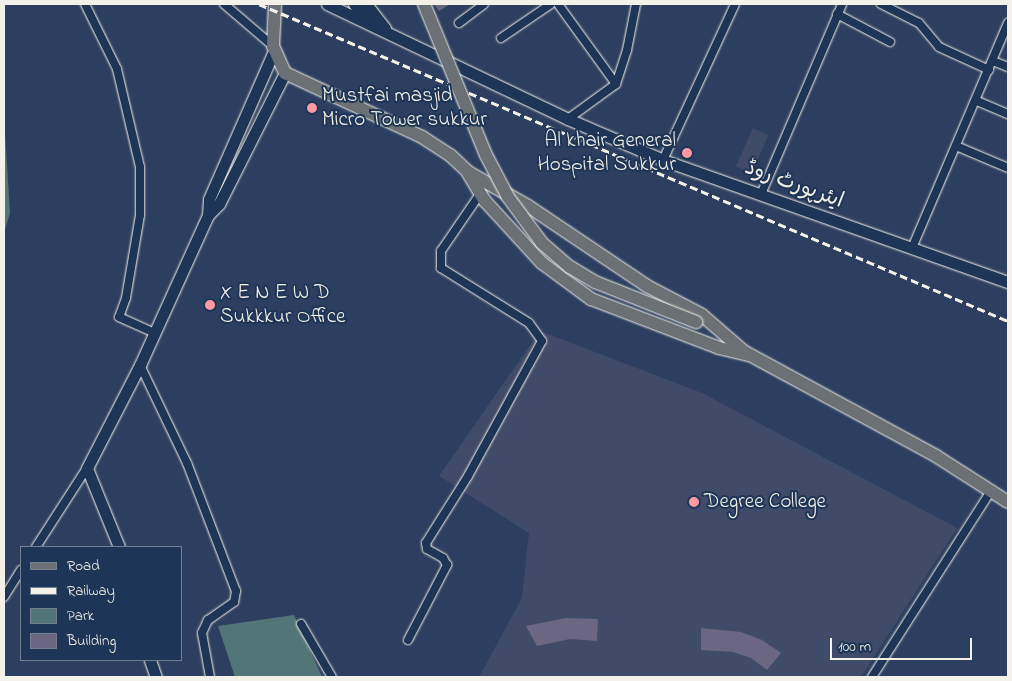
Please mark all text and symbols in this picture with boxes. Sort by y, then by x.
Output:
place label: Mustfai masjid Micro Tower sukkur [322,83,487,133]
marker: Mustfai masjid Micro Tower sukkur [306,102,318,114]
place label: Al khair General Hospital Sukkur [538,128,676,178]
marker: Al khair General Hospital Sukkur [680,146,694,160]
street label: ایئرپورٹ روڈ [741,156,847,214]
place label: X E N E W D Sukkkur Office [220,280,345,330]
marker: X E N E W D Sukkkur Office [204,299,216,311]
place label: Degree College [704,489,826,515]
marker: Degree College [688,496,700,508]
legend [20,546,182,661]
text: Road [67,555,100,577]
text: Railway [67,580,115,602]
text: Park [67,605,94,627]
scale bar [832,628,974,660]
text: Building [67,630,116,652]
text: 100 m [838,636,871,658]

